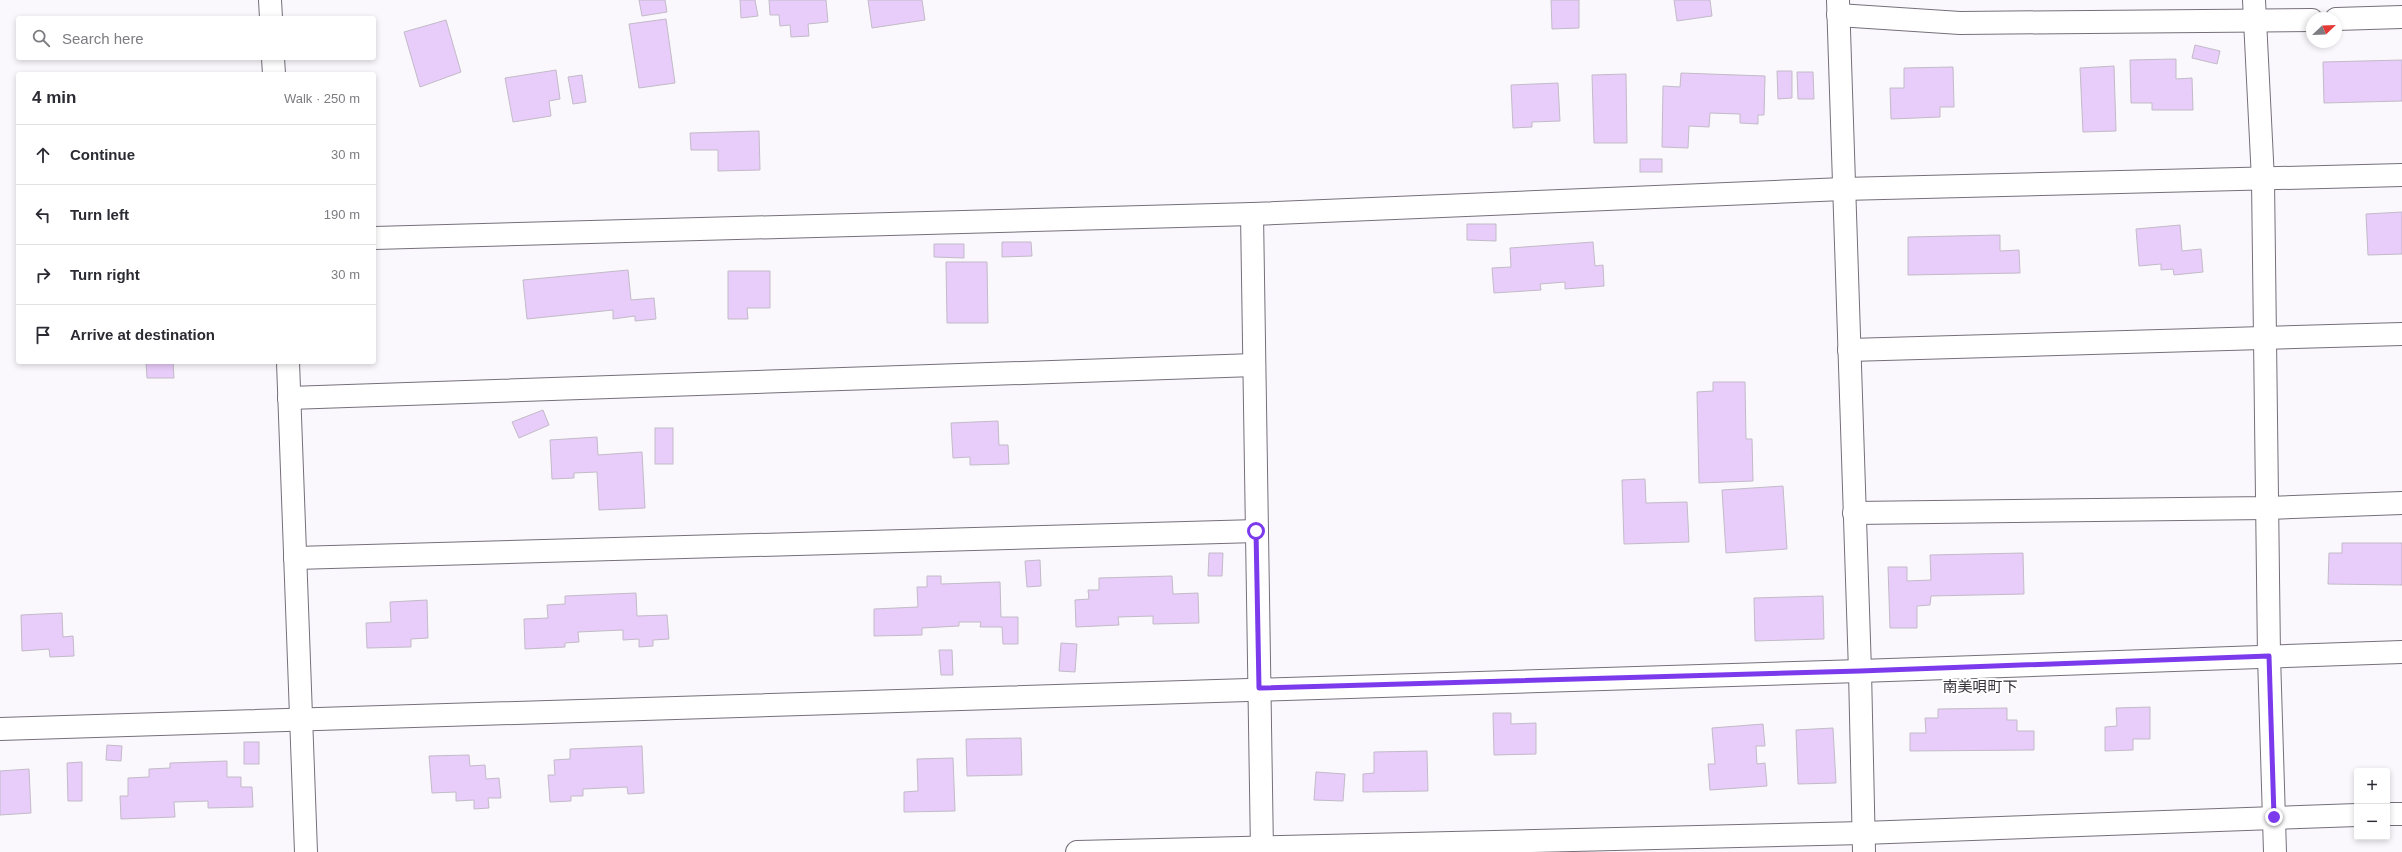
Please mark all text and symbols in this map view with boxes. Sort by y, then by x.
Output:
north arrow [2306,12,2342,48]
search box [16,16,376,60]
icon: search [30,27,52,49]
text: Search here [62,30,144,47]
text: 4 min [32,88,76,107]
text: Walk · 250 m [284,91,360,106]
icon: ahead [32,144,54,166]
text: Continue [70,146,135,163]
text: 30 m [331,147,360,162]
icon: left [32,204,54,226]
text: Turn left [70,206,129,223]
text: 190 m [324,207,360,222]
icon: right [32,264,54,286]
text: Turn right [70,266,140,283]
text: 30 m [331,267,360,282]
icon: arrive [32,324,54,346]
text: Arrive at destination [70,326,215,343]
route start [1247,522,1265,540]
district label: 南美唄町下 [1942,678,2018,695]
map controls [2354,768,2390,840]
button: + [2354,768,2390,804]
button: − [2354,804,2390,840]
route end [2265,808,2283,826]

